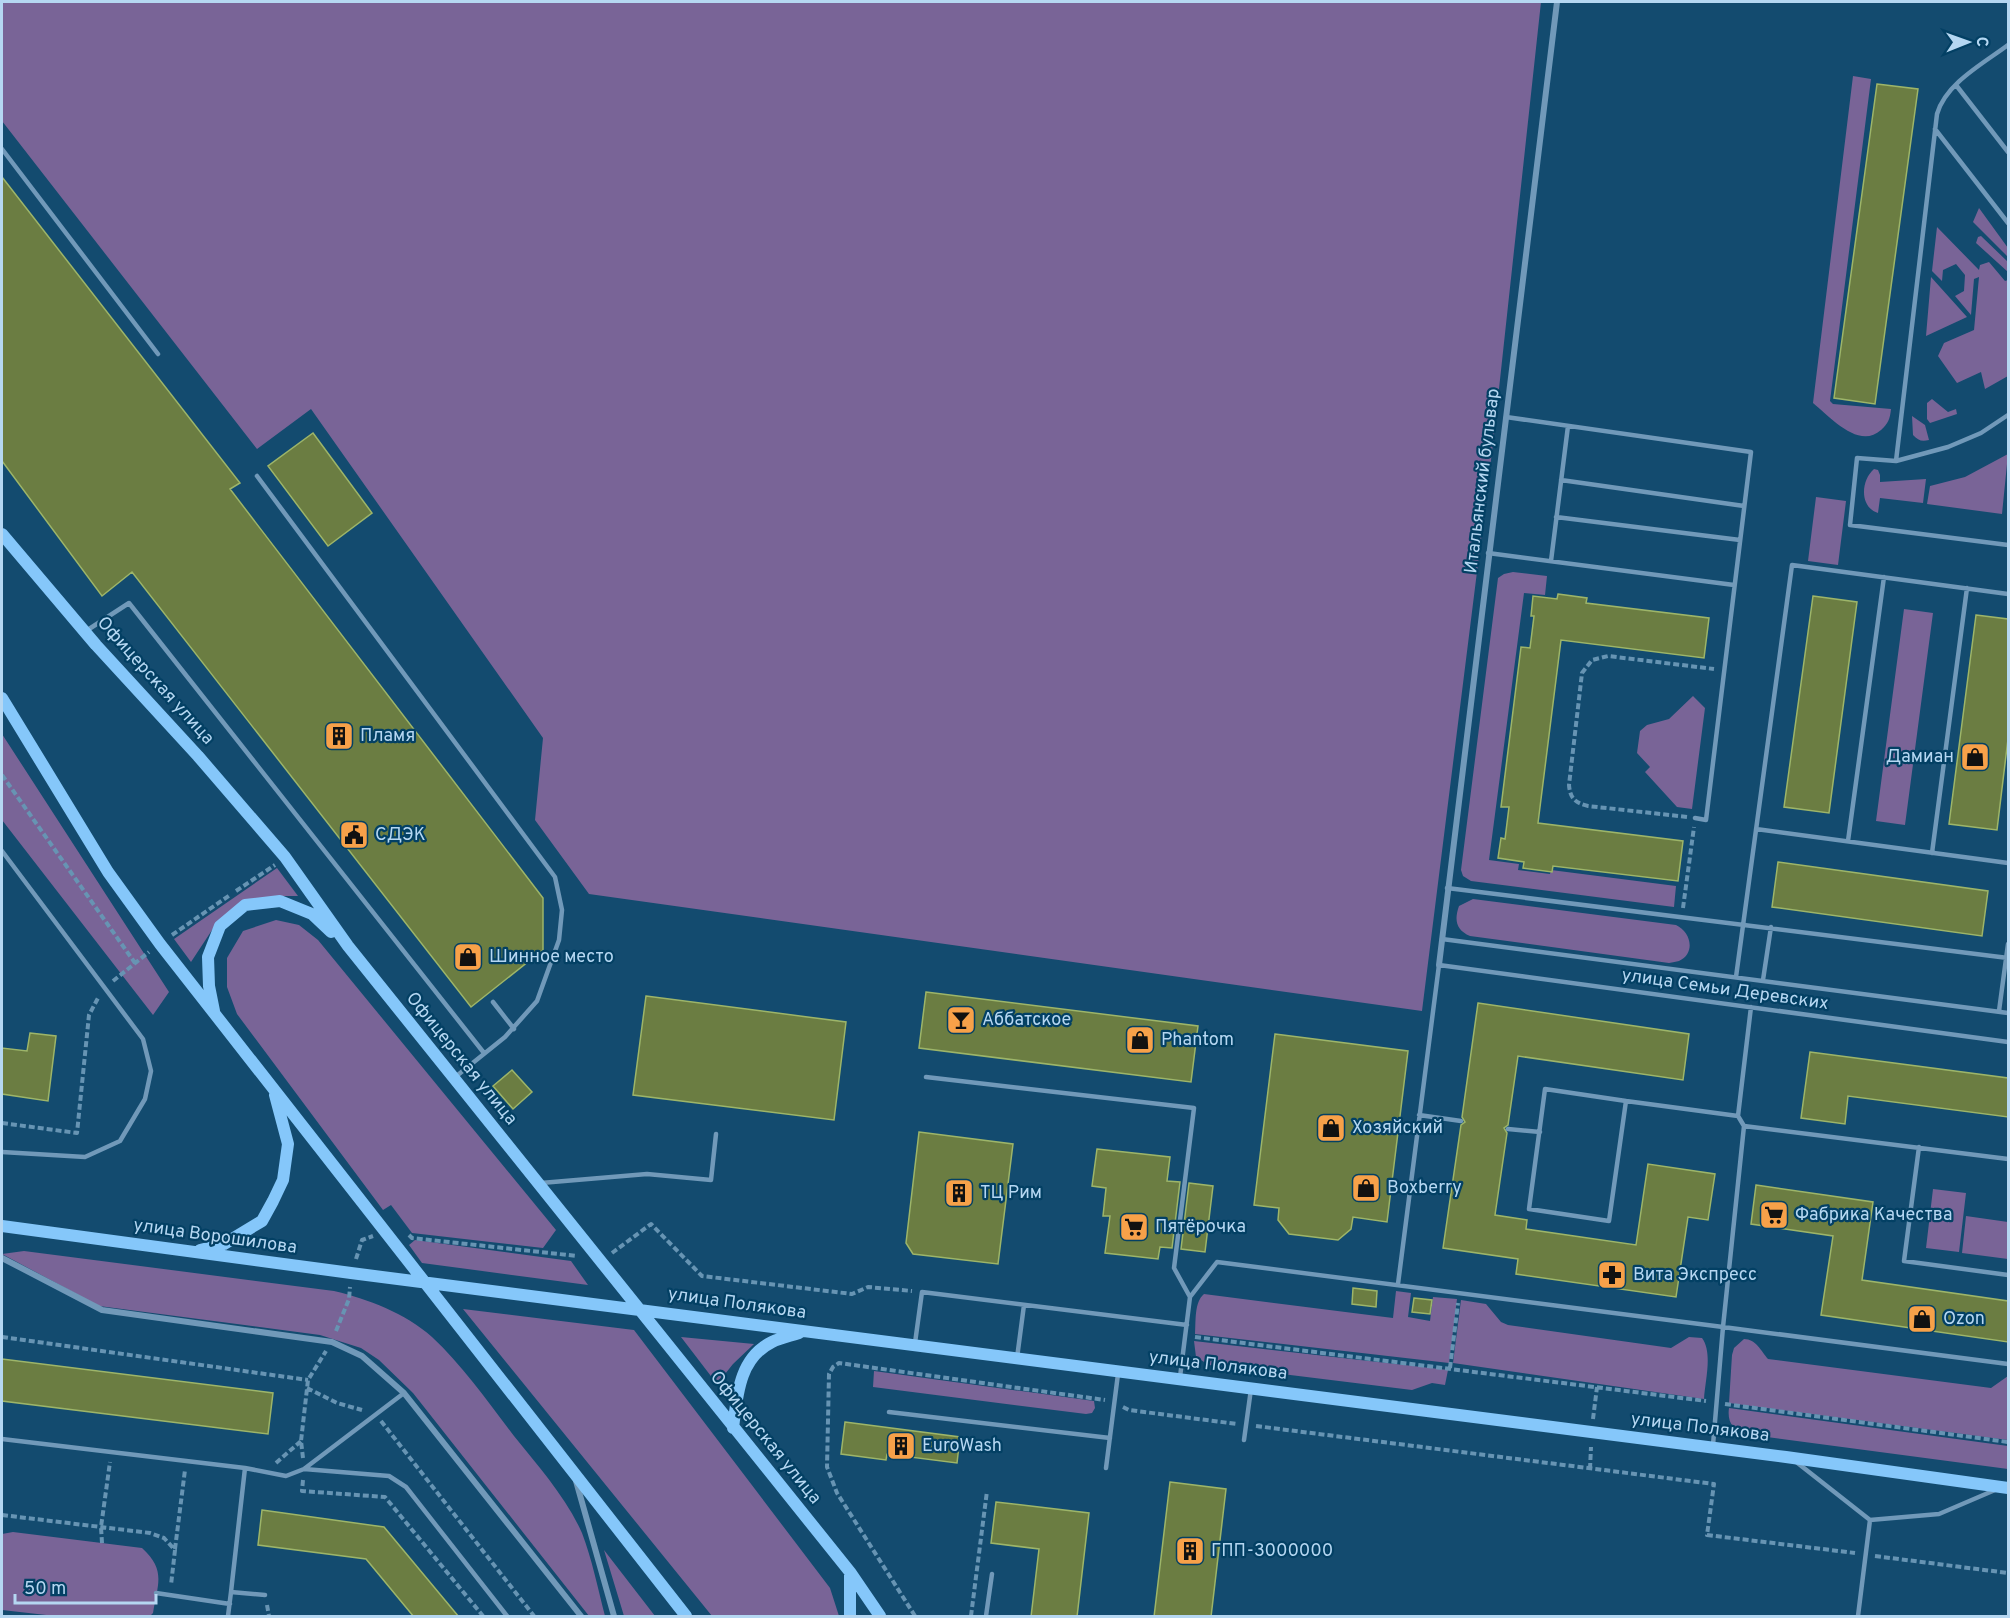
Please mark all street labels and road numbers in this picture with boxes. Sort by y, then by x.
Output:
street label: Итальянский бульвар [1460,387,1506,575]
street label: Офицерская улица [91,612,219,750]
street label: улица Семьи Деревских [1620,964,1830,1016]
street label: Офицерская улица [400,988,522,1130]
street label: улица Ворошилова [132,1214,298,1260]
street label: улица Полякова [666,1283,808,1325]
street label: улица Полякова [1147,1346,1289,1386]
street label: Офицерская улица [704,1367,826,1509]
street label: улица Полякова [1629,1408,1771,1448]

